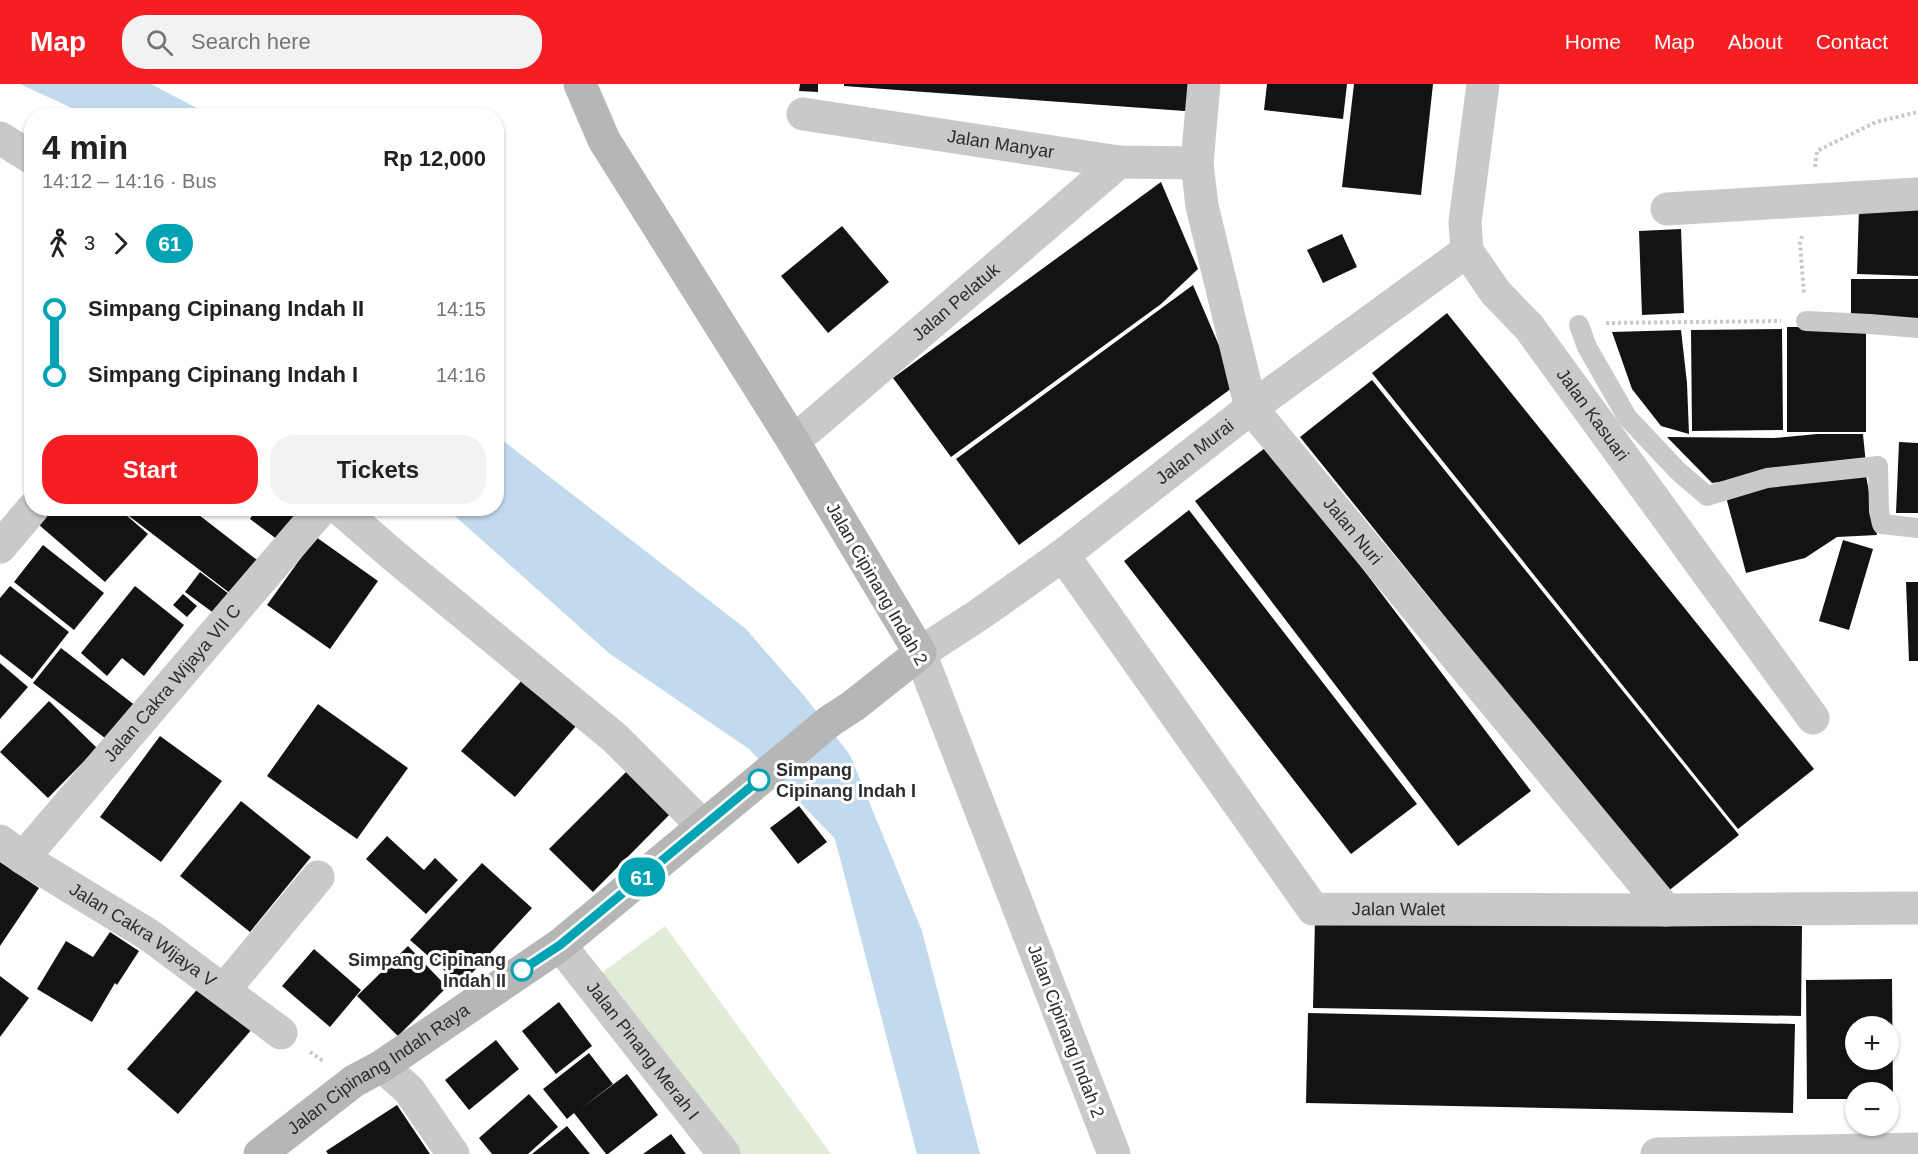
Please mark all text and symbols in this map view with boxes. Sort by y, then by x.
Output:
search box [122,15,542,69]
text: Map [30,26,86,57]
icon: search [143,26,176,59]
text: Search here [191,29,311,54]
text: Home [1565,30,1621,53]
text: Map [1654,30,1695,53]
text: About [1728,30,1783,53]
text: Contact [1816,30,1888,53]
street label: Jalan Manyar [946,126,1056,162]
text: 4 min [42,129,128,166]
text: Rp 12,000 [383,146,486,171]
text: 14:12 – 14:16 · Bus [42,170,217,192]
icon: walk [42,227,75,260]
icon: forward [104,227,137,260]
text: 3 [84,232,95,254]
text: 61 [158,232,181,255]
street label: Jalan Pelatuk [908,259,1004,345]
text: Simpang Cipinang Indah II [88,296,364,321]
text: 14:15 [436,298,486,320]
text: Simpang Cipinang Indah I [88,362,358,387]
text: 14:16 [436,364,486,386]
street label: Jalan Kasuari [1553,365,1633,465]
street label: Jalan Murai [1152,415,1238,488]
button: Start [42,435,258,504]
button: Tickets [270,435,486,504]
street label: Jalan Nuri [1319,493,1386,569]
street label: Jalan Cipinang Indah 2 [822,499,932,669]
street label: Jalan Cakra Wijaya VII C [100,601,245,766]
place label: Simpang Cipinang Indah I [776,760,916,801]
marker: Simpang Cipinang Indah I [748,769,770,791]
line badge: 61 [615,858,669,896]
text: 61 [630,866,654,889]
street label: Jalan Cakra Wijaya V [66,879,220,991]
street label: Jalan Walet [1352,899,1445,919]
street label: Jalan Cipinang Indah 2 [1024,941,1108,1121]
place label: Simpang Cipinang Indah II [348,950,506,991]
marker: Simpang Cipinang Indah II [511,959,533,981]
street label: Jalan Pinang Merah I [582,977,703,1124]
street label: Jalan Cipinang Indah Raya [284,999,474,1139]
map controls [1845,1016,1899,1136]
button: + [1845,1016,1899,1070]
button: − [1845,1082,1899,1136]

